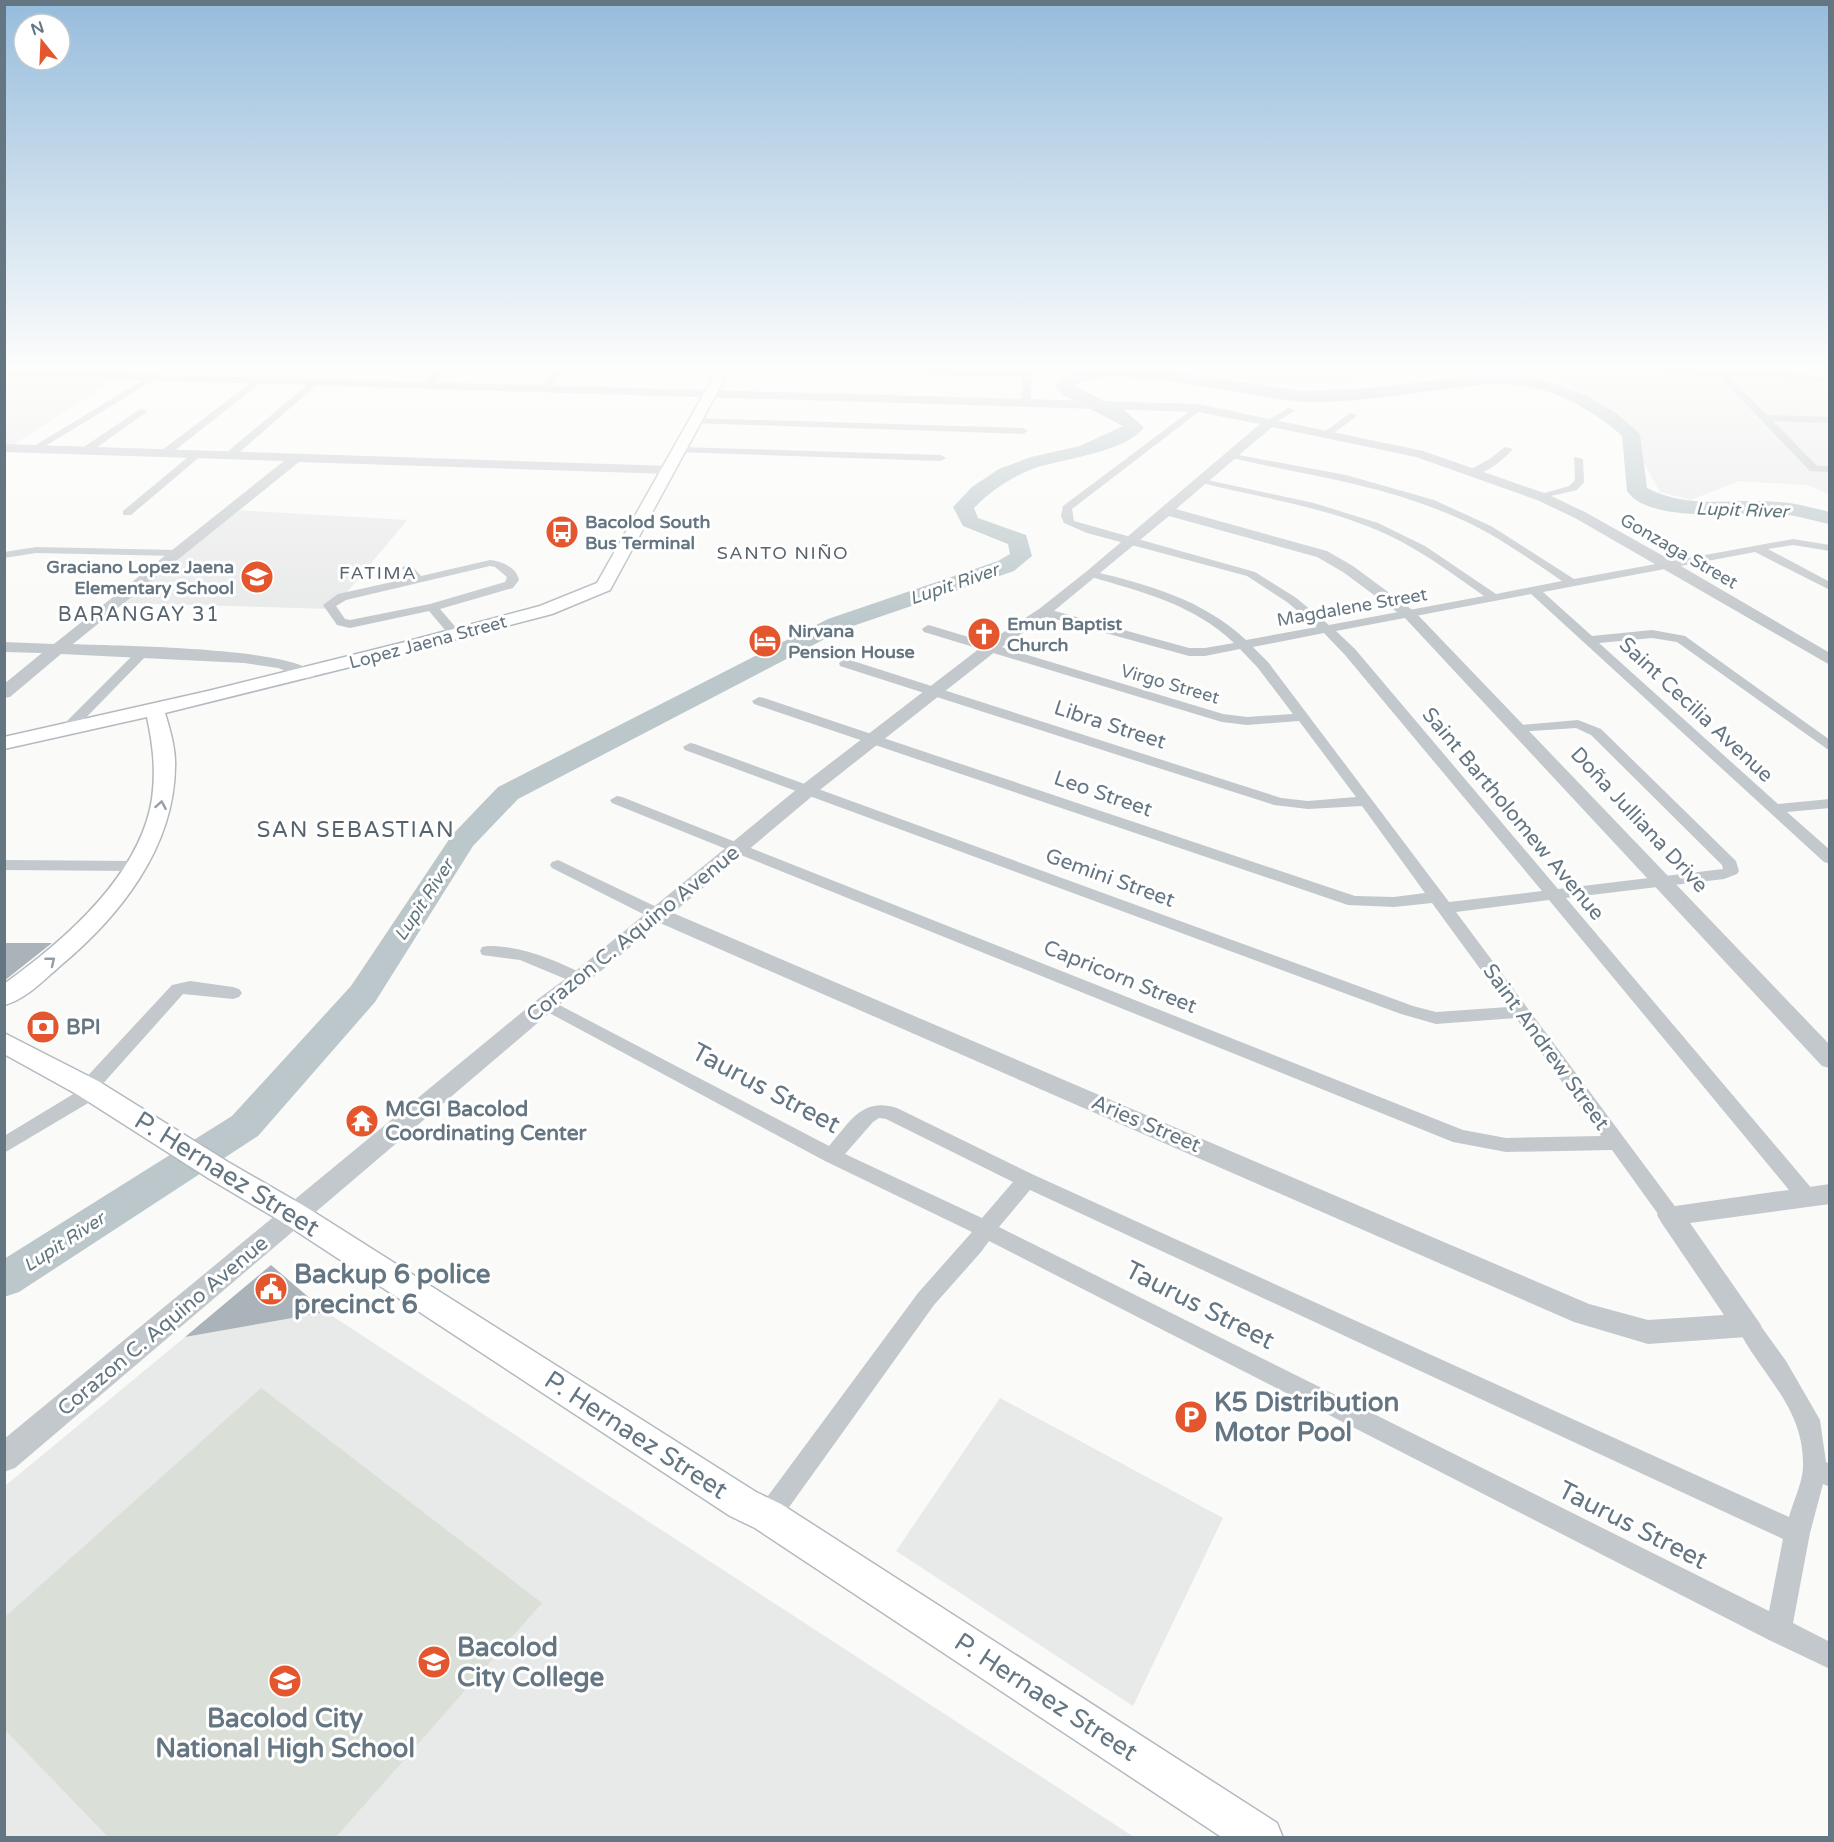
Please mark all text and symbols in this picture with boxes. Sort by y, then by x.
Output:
north arrow [12,12,72,72]
text: N [28,17,47,40]
water label: Lupit River [1695,497,1791,523]
street label: Gonzaga Street [1616,508,1742,594]
place label: Bacolod South Bus Terminal [585,511,710,554]
bus stop icon: Bacolod South Bus Terminal [544,514,580,550]
district label: SANTO NIÑO [717,542,849,564]
place label: Graciano Lopez Jaena Elementary School [46,556,234,599]
water label: Lupit River [907,558,1003,609]
school or university icon: Graciano Lopez Jaena Elementary School [239,559,275,595]
district label: FATIMA [339,562,417,584]
street label: Magdalene Street [1275,583,1429,631]
district label: BARANGAY 31 [58,603,220,627]
street label: Lopez Jaena Street [347,610,509,674]
place label: Emun Baptist Church [1007,613,1122,656]
church icon: Emun Baptist Church [966,616,1002,652]
place label: Nirvana Pension House [788,620,915,663]
hotel icon: Nirvana Pension House [747,623,783,659]
street label: Saint Cecilia Avenue [1614,632,1778,788]
street label: Virgo Street [1118,659,1222,709]
street label: Libra Street [1051,695,1169,755]
street label: Saint Bartholomew Avenue [1417,702,1610,926]
street label: Doña Julliana Drive [1565,742,1713,898]
street label: Leo Street [1051,766,1155,822]
one-way arrow [154,801,167,811]
district label: SAN SEBASTIAN [257,817,455,843]
street label: Corazon C. Aquino Avenue [521,840,745,1028]
street label: Gemini Street [1042,843,1178,913]
water label: Lupit River [390,853,460,945]
street label: Capricorn Street [1040,935,1200,1019]
one-way arrow [44,958,55,969]
street label: Saint Andrew Street [1477,959,1615,1135]
bank icon: BPI [25,1009,61,1045]
place label: BPI [66,1015,101,1040]
street label: Taurus Street [687,1036,845,1140]
street label: Aries Street [1088,1090,1204,1158]
place label: MCGI Bacolod Coordinating Center [385,1097,588,1146]
temple icon: MCGI Bacolod Coordinating Center [344,1103,380,1139]
street label: P. Hernaez Street [129,1105,325,1243]
water label: Lupit River [19,1206,111,1276]
street label: Corazon C. Aquino Avenue [53,1231,273,1421]
street label: Taurus Street [1120,1254,1280,1356]
place label: Backup 6 police precinct 6 [294,1259,491,1320]
public building icon: Backup 6 police precinct 6 [253,1271,289,1307]
street label: P. Hernaez Street [539,1364,733,1506]
place label: K5 Distribution Motor Pool [1214,1387,1399,1448]
parking icon: K5 Distribution Motor Pool [1173,1399,1209,1435]
street label: Taurus Street [1553,1474,1713,1576]
street label: P. Hernaez Street [949,1626,1143,1768]
place label: Bacolod City College [457,1632,605,1693]
school or university icon: Bacolod City College [416,1644,452,1680]
school or university icon: Bacolod City National High School [267,1663,303,1699]
place label: Bacolod City National High School [155,1703,415,1764]

